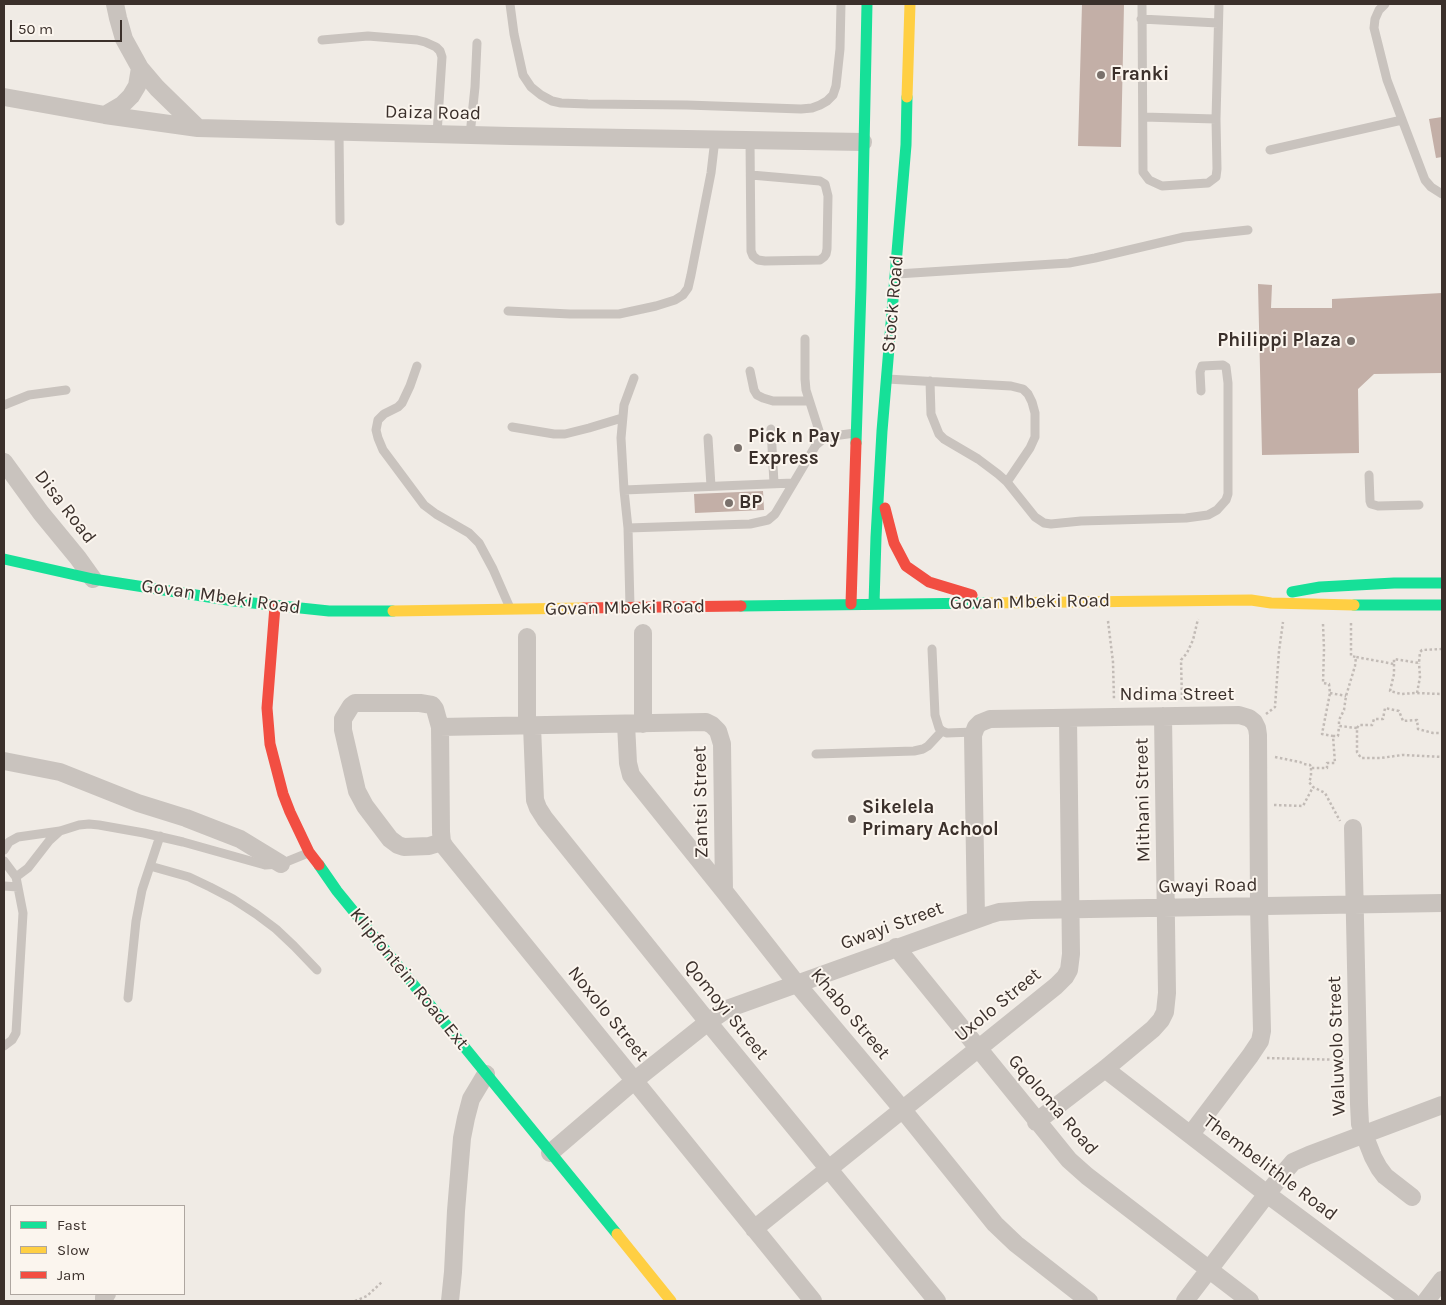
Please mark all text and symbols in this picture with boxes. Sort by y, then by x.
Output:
scale bar [12,10,125,42]
text: 50 m [18,20,53,38]
place label: Franki [1111,64,1169,86]
marker: Franki [1095,69,1107,81]
street label: Daiza Road [385,101,481,125]
street label: Stock Road [877,254,909,354]
place label: Philippi Plaza [1217,330,1341,352]
marker: Philippi Plaza [1345,335,1357,347]
place label: Pick n Pay Express [748,426,840,470]
marker: Pick n Pay Express [732,442,744,454]
street label: Disa Road [29,466,101,548]
place label: BP [739,492,762,514]
marker: BP [723,497,735,509]
street label: Govan Mbeki Road [140,575,302,619]
street label: Govan Mbeki Road [950,589,1110,615]
street label: Govan Mbeki Road [545,595,705,621]
street label: Ndima Street [1120,684,1234,706]
street label: Mithani Street [1131,738,1155,862]
street label: Zantsi Street [689,745,713,859]
place label: Sikelela Primary Achool [862,797,999,841]
marker: Sikelela Primary Achool [846,813,858,825]
street label: Gwayi Road [1158,874,1258,898]
street label: Gwayi Street [838,897,946,955]
street label: Klipfontein Road Ext [345,903,473,1055]
street label: Qomoyi Street [679,955,773,1065]
street label: Noxolo Street [563,962,653,1066]
street label: Uxolo Street [950,963,1046,1047]
street label: Khabo Street [805,964,895,1064]
street label: Waluwolo Street [1323,976,1351,1116]
street label: Gqoloma Road [1003,1050,1103,1160]
street label: Thembelithle Road [1198,1110,1342,1226]
legend [10,1205,185,1295]
text: Fast [57,1216,86,1234]
text: Slow [57,1241,89,1259]
text: Jam [57,1266,85,1284]

